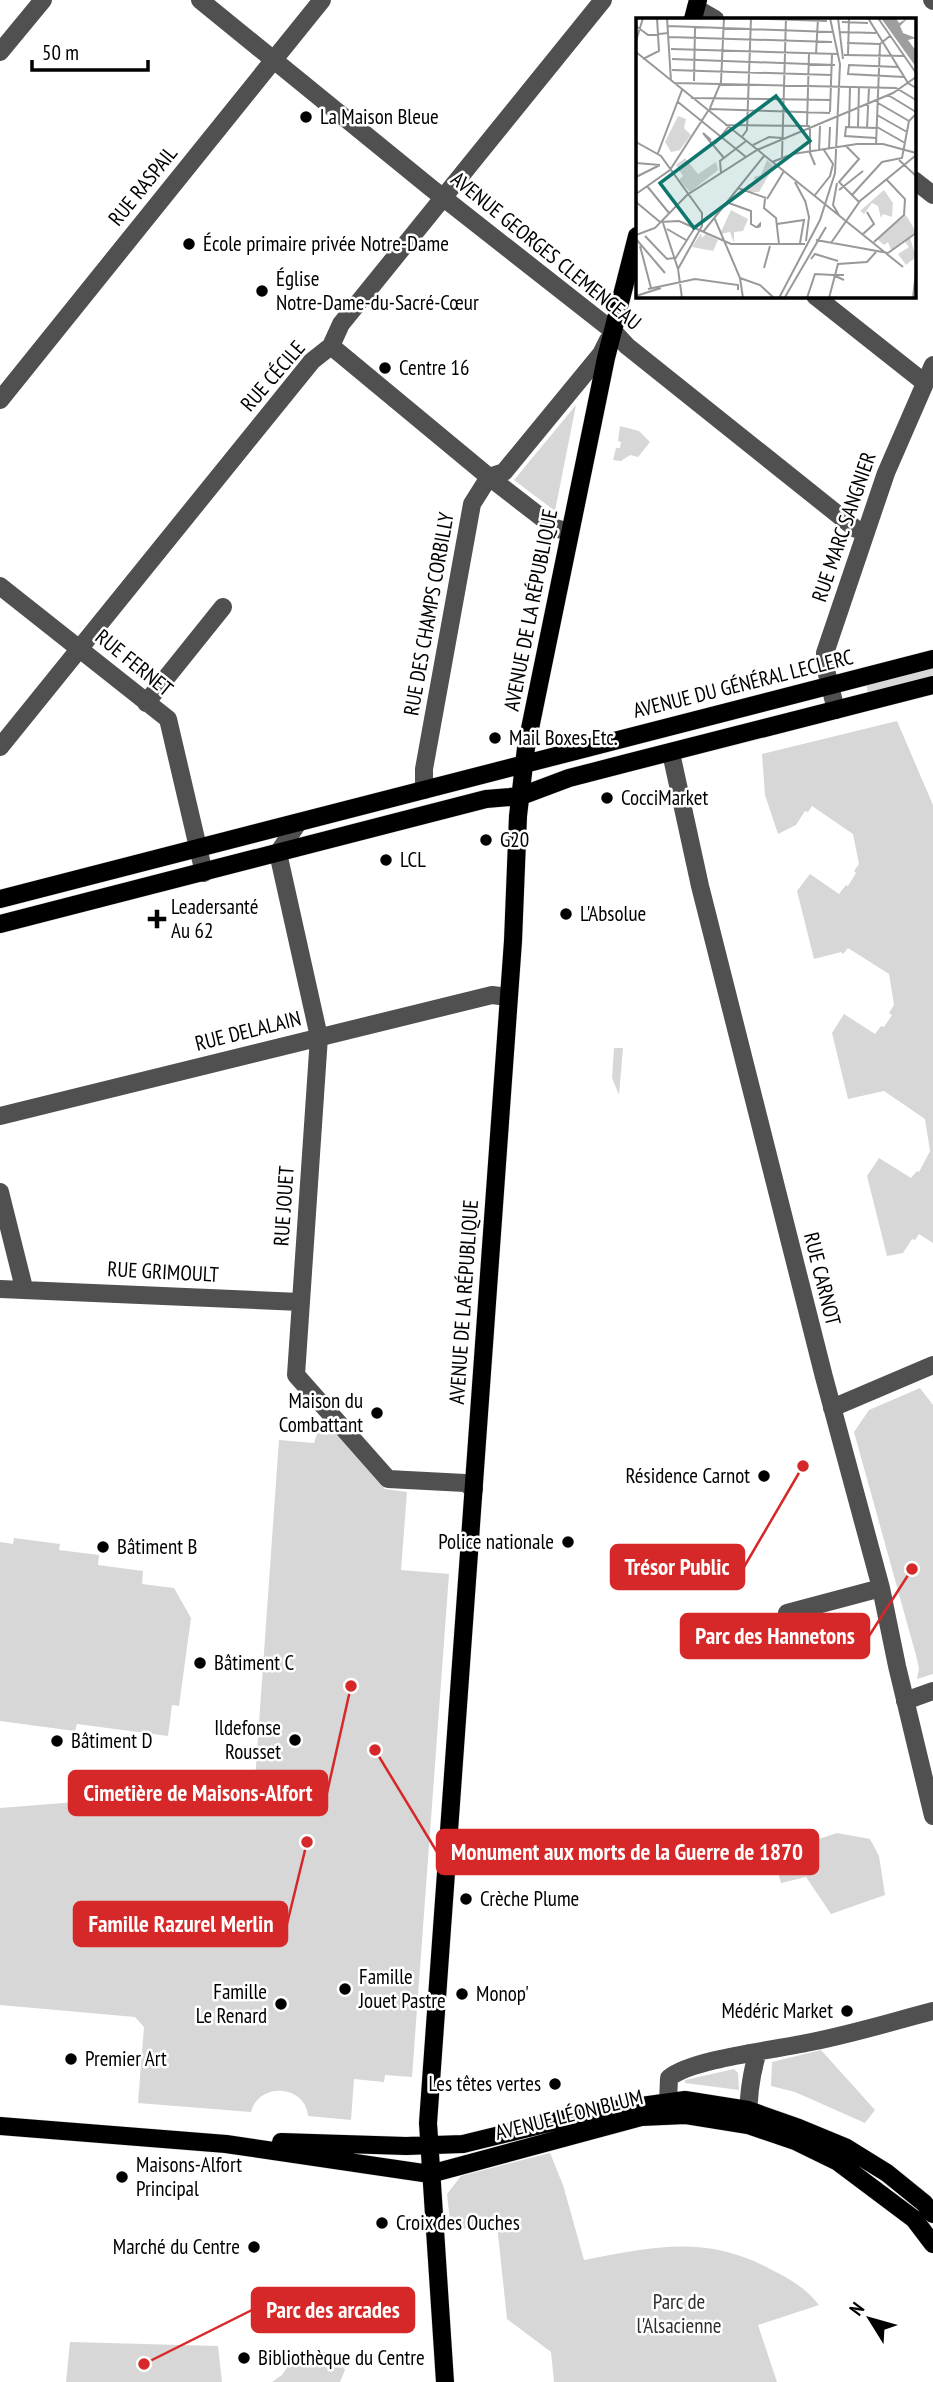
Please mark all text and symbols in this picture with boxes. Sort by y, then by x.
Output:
inset map [636,18,916,298]
scale bar [32,28,147,72]
text: 50 m [42,39,79,66]
place label: La Maison Bleue [320,103,439,130]
marker: La Maison Bleue [298,109,314,125]
street label: RUE RASPAIL [102,140,183,231]
street label: AVENUE GEORGES CLEMENCEAU [446,165,647,336]
place label: École primaire privée Notre-Dame [203,230,449,257]
marker: École primaire privée Notre-Dame [181,236,197,252]
place label: Église Notre-Dame-du-Sacré-Cœur [276,265,479,316]
marker: Église Notre-Dame-du-Sacré-Cœur [254,283,270,299]
street label: RUE CÉCILE [234,335,311,417]
place label: Centre 16 [399,354,469,381]
marker: Centre 16 [377,360,393,376]
street label: RUE MARC SANGNIER [805,448,882,605]
street label: AVENUE DE LA RÉPUBLIQUE [498,507,563,713]
street label: RUE DES CHAMPS CORBILLY [397,510,460,718]
street label: RUE FERNET [90,623,179,702]
street label: AVENUE DU GÉNÉRAL LECLERC [630,643,856,724]
place label: Mail Boxes Etc. [509,724,618,751]
marker: Mail Boxes Etc. [487,730,503,746]
place label: CocciMarket [621,784,708,811]
marker: CocciMarket [599,790,615,806]
place label: G20 [500,826,529,853]
marker: G20 [478,832,494,848]
place label: LCL [400,846,426,873]
marker: LCL [378,852,394,868]
place label: Leadersanté Au 62 [171,893,258,944]
place label: L'Absolue [580,900,646,927]
marker: L'Absolue [558,906,574,922]
marker: Leadersanté Au 62 [149,911,165,927]
street label: RUE DELALAIN [192,1004,304,1057]
street label: RUE JOUET [267,1164,300,1247]
street label: AVENUE DE LA RÉPUBLIQUE [443,1199,484,1405]
street label: RUE CARNOT [798,1230,847,1329]
street label: RUE GRIMOULT [107,1255,220,1288]
place label: Maison du Combattant [279,1387,363,1438]
marker: Maison du Combattant [369,1405,385,1421]
place label: Résidence Carnot [626,1462,750,1489]
marker: Résidence Carnot [756,1468,772,1484]
place label: Police nationale [438,1528,554,1555]
place label: Bâtiment B [117,1533,197,1560]
marker: Police nationale [560,1534,576,1550]
marker: Bâtiment B [95,1539,111,1555]
callout: Trésor Public [611,1545,744,1589]
text: Trésor Public [625,1552,729,1581]
callout: Parc des Hannetons [681,1614,869,1658]
text: Parc des Hannetons [695,1621,855,1650]
place label: Bâtiment C [214,1649,294,1676]
marker: Bâtiment C [192,1655,208,1671]
place label: Ildefonse Rousset [214,1714,281,1765]
place label: Bâtiment D [71,1727,152,1754]
marker: Ildefonse Rousset [287,1732,303,1748]
marker: Bâtiment D [49,1733,65,1749]
callout: Cimetière de Maisons-Alfort [69,1771,327,1815]
text: Cimetière de Maisons-Alfort [83,1778,313,1807]
callout: Monument aux morts de la Guerre de 1870 [437,1830,818,1874]
text: Monument aux morts de la Guerre de 1870 [451,1837,803,1866]
place label: Crèche Plume [480,1885,579,1912]
marker: Crèche Plume [458,1891,474,1907]
callout: Famille Razurel Merlin [74,1902,287,1946]
text: Famille Razurel Merlin [88,1909,274,1938]
place label: Famille Jouet Pastre [358,1963,446,2014]
place label: Famille Le Renard [196,1978,267,2029]
place label: Monop' [476,1980,529,2007]
marker: Famille Jouet Pastre [337,1981,353,1997]
marker: Monop' [454,1986,470,2002]
marker: Famille Le Renard [273,1996,289,2012]
place label: Médéric Market [721,1997,833,2024]
marker: Médéric Market [839,2003,855,2019]
place label: Premier Art [85,2045,167,2072]
marker: Premier Art [63,2051,79,2067]
place label: Les têtes vertes [429,2070,541,2097]
marker: Les têtes vertes [547,2076,563,2092]
street label: AVENUE LÉON BLUM [492,2083,646,2146]
place label: Maisons-Alfort Principal [136,2151,242,2202]
marker: Maisons-Alfort Principal [114,2169,130,2185]
place label: Croix des Ouches [396,2209,520,2236]
marker: Croix des Ouches [374,2215,390,2231]
place label: Marché du Centre [113,2233,240,2260]
marker: Marché du Centre [246,2239,262,2255]
north arrow [835,2284,905,2354]
callout: Parc des arcades [252,2288,414,2332]
park label: Parc de l'Alsacienne [637,2288,721,2339]
text: Parc des arcades [266,2295,400,2324]
text: N [844,2297,869,2320]
place label: Bibliothèque du Centre [258,2344,425,2371]
marker: Bibliothèque du Centre [236,2350,252,2366]

